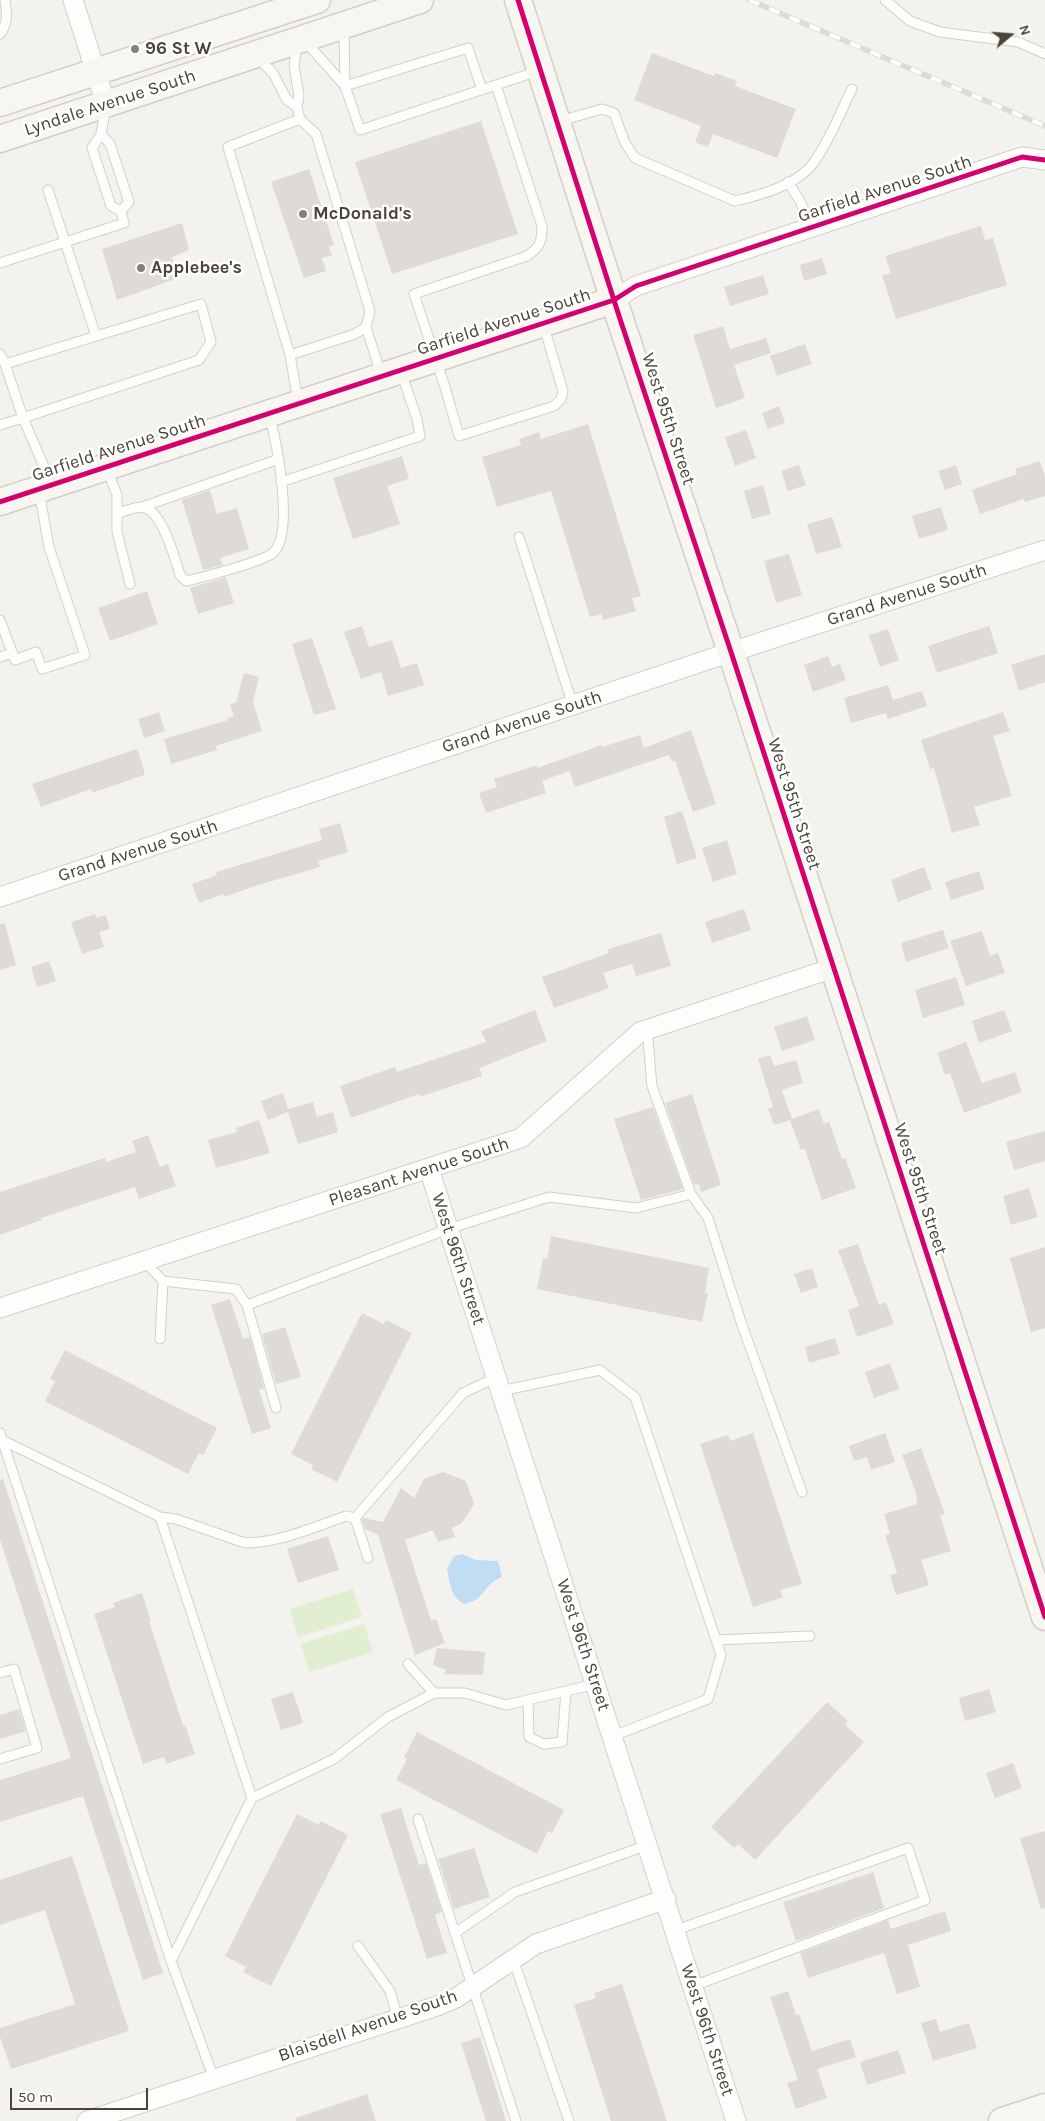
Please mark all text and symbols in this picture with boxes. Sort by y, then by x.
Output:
north arrow [985,10,1035,60]
text: N [1015,23,1034,38]
place label: 96 St W [145,38,212,60]
marker: 96 St W [129,43,141,55]
street label: Lyndale Avenue South [22,65,198,141]
street label: Garfield Avenue South [795,151,975,227]
place label: McDonald's [313,203,412,225]
marker: McDonald's [297,208,309,220]
place label: Applebee's [151,257,242,279]
marker: Applebee's [135,262,147,274]
street label: Garfield Avenue South [414,284,594,360]
street label: West 95th Street [637,350,699,488]
street label: Garfield Avenue South [29,410,209,486]
street label: Grand Avenue South [824,559,990,631]
street label: Grand Avenue South [439,686,605,758]
street label: West 95th Street [763,735,825,873]
street label: Grand Avenue South [55,815,221,887]
street label: West 95th Street [889,1120,951,1258]
street label: Pleasant Avenue South [326,1133,512,1211]
street label: West 96th Street [427,1190,489,1328]
street label: West 96th Street [552,1576,614,1714]
street label: West 96th Street [676,1961,738,2099]
street label: Blaisdell Avenue South [276,1985,460,2067]
scale bar [12,2078,150,2110]
text: 50 m [18,2088,53,2106]

